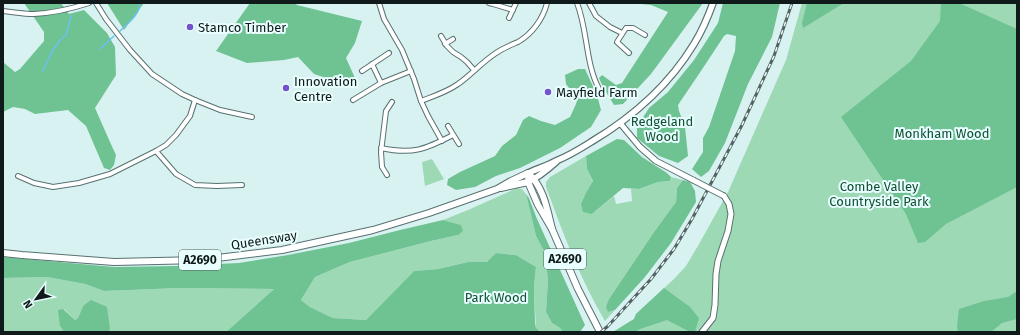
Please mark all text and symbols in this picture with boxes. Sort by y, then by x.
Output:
place label: Stamco Timber [198,20,286,35]
marker: Stamco Timber [185,22,195,32]
place label: Innovation Centre [294,74,357,104]
marker: Innovation Centre [281,83,291,93]
place label: Mayfield Farm [556,85,638,100]
marker: Mayfield Farm [543,87,553,97]
park label: Redgeland Wood [631,114,693,144]
park label: Monkham Wood [895,126,989,141]
park label: Combe Valley Countryside Park [829,179,929,209]
street label: Queensway [230,227,299,253]
road number: A2690 [544,249,586,269]
road number: A2690 [179,250,221,270]
north arrow [16,279,56,319]
park label: Park Wood [465,290,527,305]
text: N [21,298,35,311]

